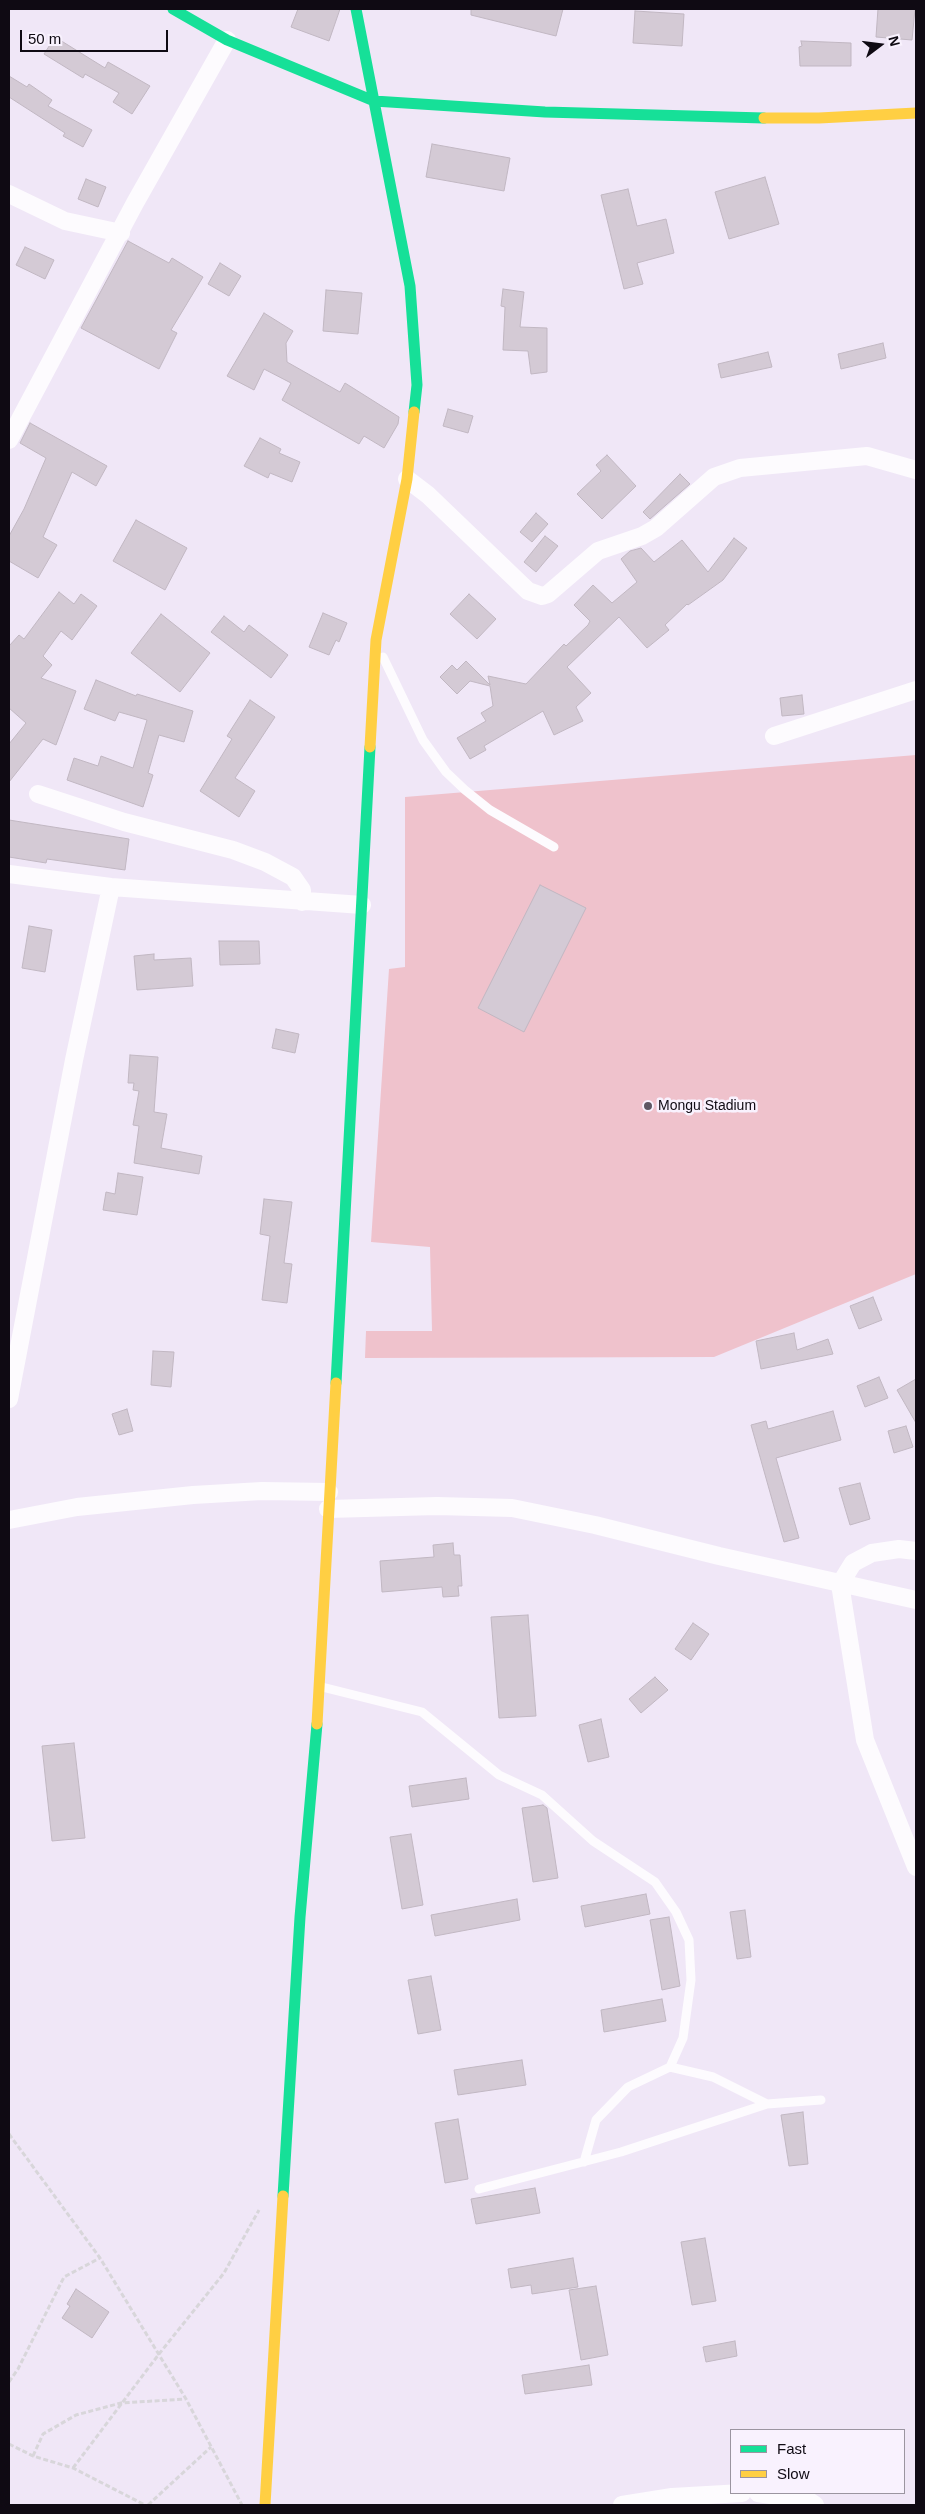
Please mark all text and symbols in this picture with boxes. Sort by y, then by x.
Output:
scale bar [22,20,170,52]
north arrow [855,20,905,70]
text: 50 m [28,30,61,47]
text: N [885,34,904,48]
place label: Mongu Stadium [658,1098,756,1114]
marker: Mongu Stadium [642,1100,654,1112]
legend [730,2429,905,2494]
text: Fast [777,2440,806,2457]
text: Slow [777,2465,810,2482]

